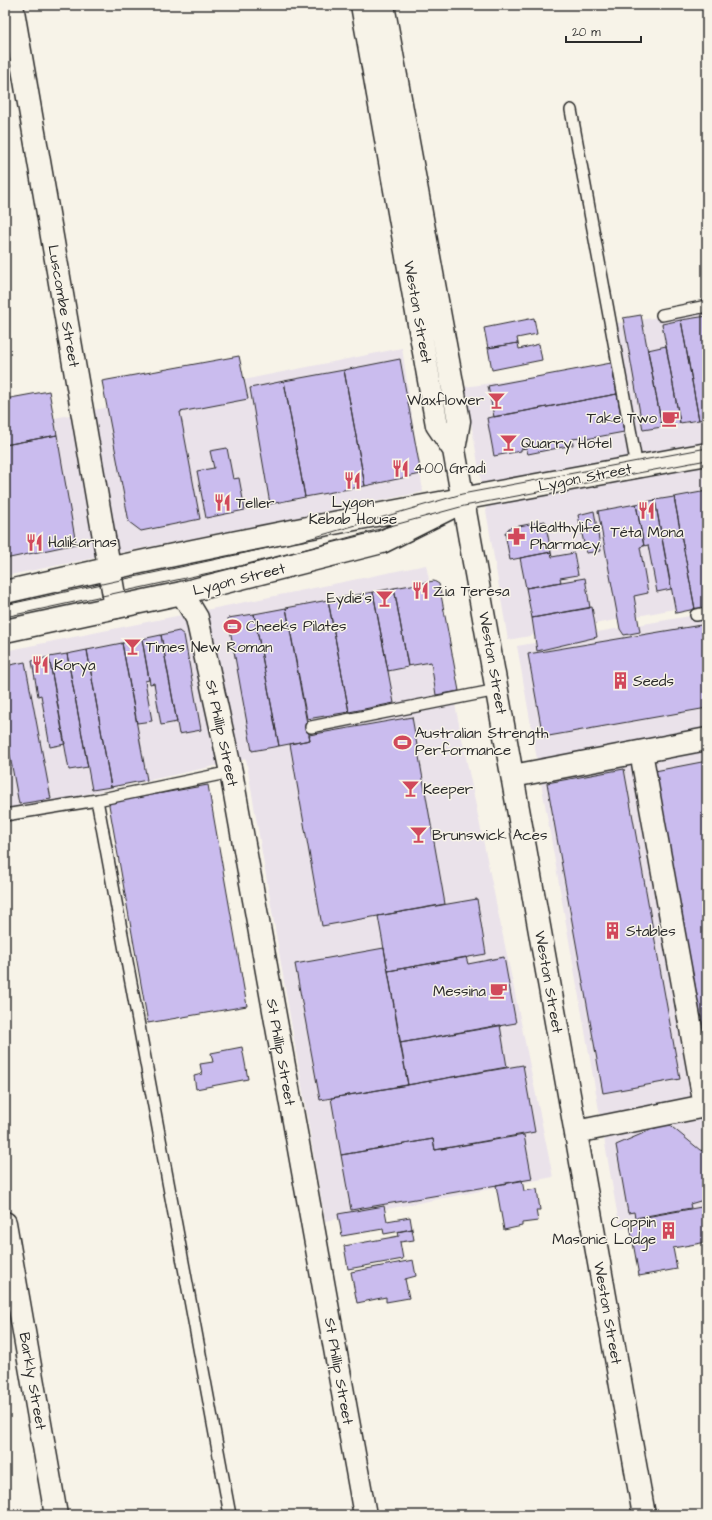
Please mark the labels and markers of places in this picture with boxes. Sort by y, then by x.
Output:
place label: Waxflower [407,390,484,411]
bar icon: Waxflower [487,390,507,410]
place label: Take Two [587,408,658,429]
cafe icon: Take Two [660,408,680,428]
bar icon: Quarry Hotel [498,433,518,453]
place label: Quarry Hotel [521,433,612,455]
restaurant icon: 400 Gradi [391,458,411,478]
place label: 400 Gradi [414,458,486,479]
restaurant icon: Lygon Kebab House [343,471,363,491]
place label: Lygon Kebab House [309,492,397,530]
restaurant icon: Teller [213,493,233,513]
place label: Teller [236,493,275,514]
restaurant icon: Téta Mona [637,501,657,521]
place label: Healthylife Pharmacy [530,517,601,556]
place label: Téta Mona [610,522,684,543]
pharmacy icon: Healthylife Pharmacy [507,526,527,546]
restaurant icon: Halikarnas [25,532,45,552]
place label: Halikarnas [48,532,118,553]
restaurant icon: Zia Teresa [410,581,430,601]
place label: Zia Teresa [433,581,510,602]
place label: Eydie's [327,588,372,610]
bar icon: Eydie's [375,588,395,608]
sports icon: Cheeks Pilates [223,616,243,636]
place label: Cheeks Pilates [246,616,347,637]
bar icon: Times New Roman [123,637,143,657]
place label: Times New Roman [146,637,273,658]
restaurant icon: Korya [31,655,51,675]
place label: Korya [54,655,96,677]
building icon: Seeds [610,671,630,691]
place label: Seeds [633,671,675,692]
place label: Australian Strength Performance [415,723,549,761]
sports icon: Australian Strength Performance [392,732,412,752]
bar icon: Keeper [400,779,420,799]
place label: Keeper [423,779,473,800]
bar icon: Brunswick Aces [409,825,429,845]
place label: Brunswick Aces [432,825,548,846]
building icon: Stables [603,921,623,941]
place label: Stables [626,921,676,942]
place label: Messina [433,981,486,1002]
cafe icon: Messina [489,981,509,1001]
place label: Coppin Masonic Lodge [552,1212,656,1251]
building icon: Coppin Masonic Lodge [659,1221,679,1241]

